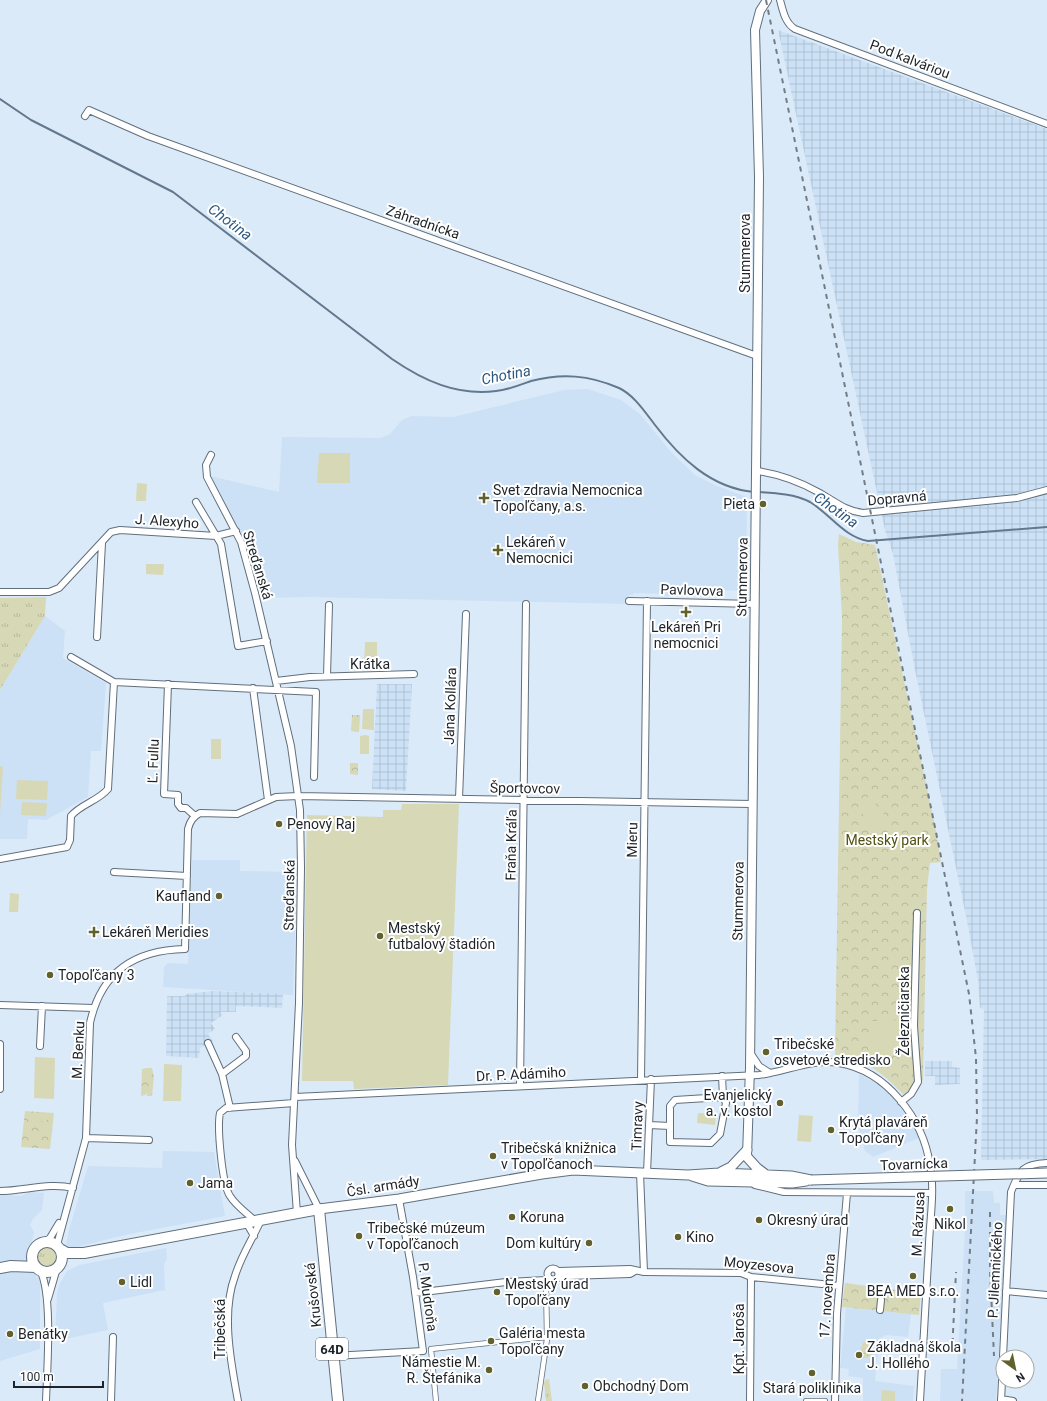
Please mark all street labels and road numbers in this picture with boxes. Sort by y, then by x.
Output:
street label: Pod kalváriou [868,36,952,82]
street label: Záhradnícka [384,202,462,242]
street label: Stummerova [737,213,753,293]
street label: Dopravná [867,487,927,509]
street label: J. Alexyho [134,511,200,531]
street label: Streďanská [240,529,276,601]
street label: Stummerova [733,537,751,617]
street label: Pavlovova [660,581,724,599]
street label: Krátka [350,656,390,672]
street label: Jána Kollára [441,667,459,745]
street label: Ľ. Fullu [144,738,162,784]
street label: Športovcov [490,778,560,797]
street label: Fraňa Kráľa [502,809,520,881]
street label: Mieru [624,822,640,858]
street label: Streďanská [280,859,298,931]
street label: Stummerova [729,861,747,941]
street label: Železničiarska [895,966,912,1056]
street label: M. Benku [68,1021,88,1079]
street label: Dr. P. Adámiho [476,1064,566,1084]
street label: Timravy [628,1101,646,1151]
street label: Tovarnícka [880,1155,948,1173]
street label: Čsl. armády [345,1171,421,1200]
street label: M. Rázusa [908,1191,928,1257]
street label: P. Jilemnického [984,1221,1006,1319]
street label: Moyzesova [723,1253,795,1277]
street label: 17. novembra [816,1253,838,1339]
street label: P. Mudroňa [415,1261,441,1333]
street label: Krušovská [302,1262,324,1328]
street label: Tribečská [212,1299,228,1359]
street label: Kpt. Jaroša [731,1303,747,1375]
road number: 64D [316,1338,348,1360]

